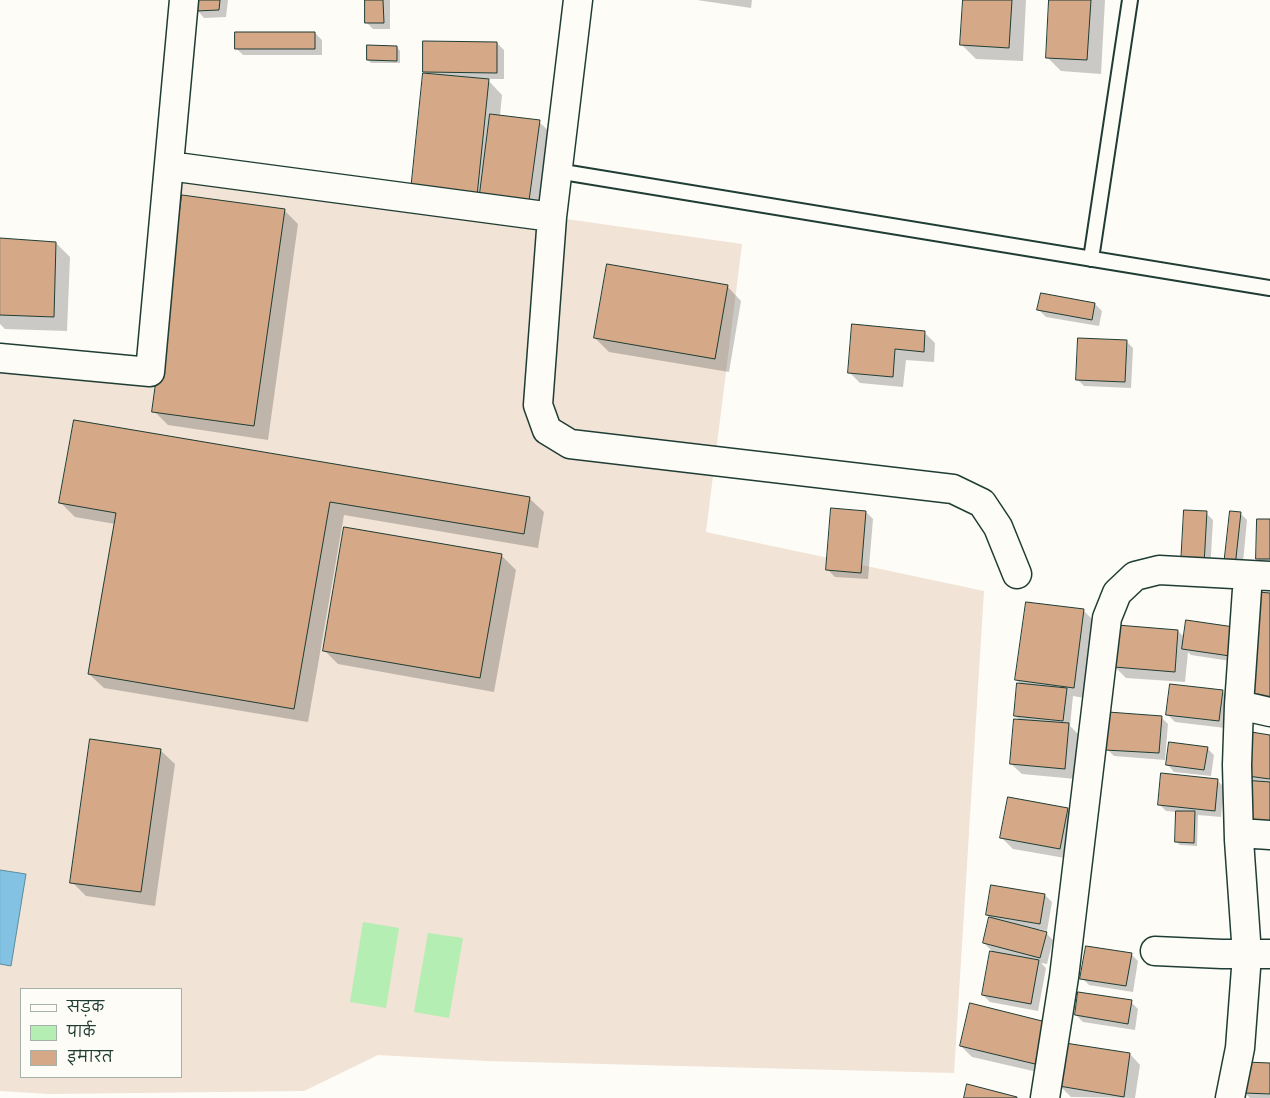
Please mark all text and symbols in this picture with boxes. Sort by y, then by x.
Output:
legend [20,988,182,1078]
text: सड़क [67,997,104,1017]
text: पार्क [67,1022,95,1042]
text: इमारत [67,1047,113,1067]

